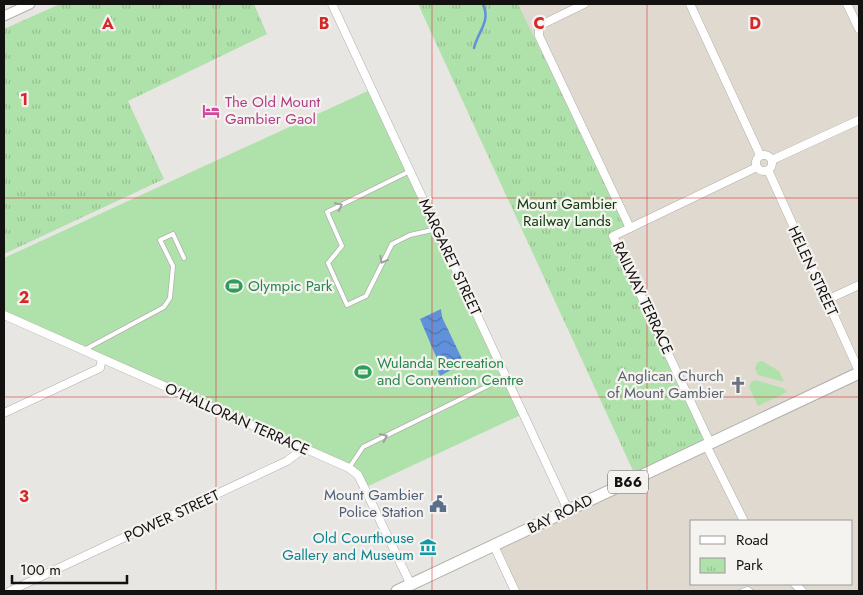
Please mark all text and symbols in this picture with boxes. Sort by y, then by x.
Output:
text: A [101,12,114,35]
text: B [319,12,329,35]
text: C [533,12,545,35]
text: D [749,12,761,35]
text: 1 [20,88,28,111]
place label: The Old Mount Gambier Gaol [225,91,321,130]
hotel icon: The Old Mount Gambier Gaol [201,101,221,121]
park label: Mount Gambier Railway Lands [517,193,618,232]
street label: MARGARET STREET [413,195,487,319]
one-way arrow [334,202,343,213]
street label: HELEN STREET [782,222,844,320]
street label: RAILWAY TERRACE [607,238,679,358]
one-way arrow [380,255,390,264]
place label: Olympic Park [248,275,333,297]
sports icon: Olympic Park [224,276,244,296]
text: 2 [19,286,29,309]
place label: Wulanda Recreation and Convention Centre [377,352,524,391]
sports icon: Wulanda Recreation and Convention Centre [353,362,373,382]
place label: Anglican Church of Mount Gambier [607,365,725,404]
church icon: Anglican Church of Mount Gambier [728,375,748,395]
street label: O'HALLORAN TERRACE [161,377,313,461]
one-way arrow [379,433,388,443]
road number: B66 [608,471,648,494]
street label: POWER STREET [121,484,223,548]
place label: Mount Gambier Police Station [324,484,425,523]
text: 3 [19,485,29,508]
street label: BAY ROAD [524,489,596,539]
public building icon: Mount Gambier Police Station [428,494,448,514]
legend [690,520,853,585]
place label: Old Courthouse Gallery and Museum [282,527,414,566]
text: Road [736,529,768,551]
museum icon: Old Courthouse Gallery and Museum [418,537,438,557]
scale bar [12,552,128,584]
text: Park [736,554,763,576]
text: 100 m [20,559,61,581]

